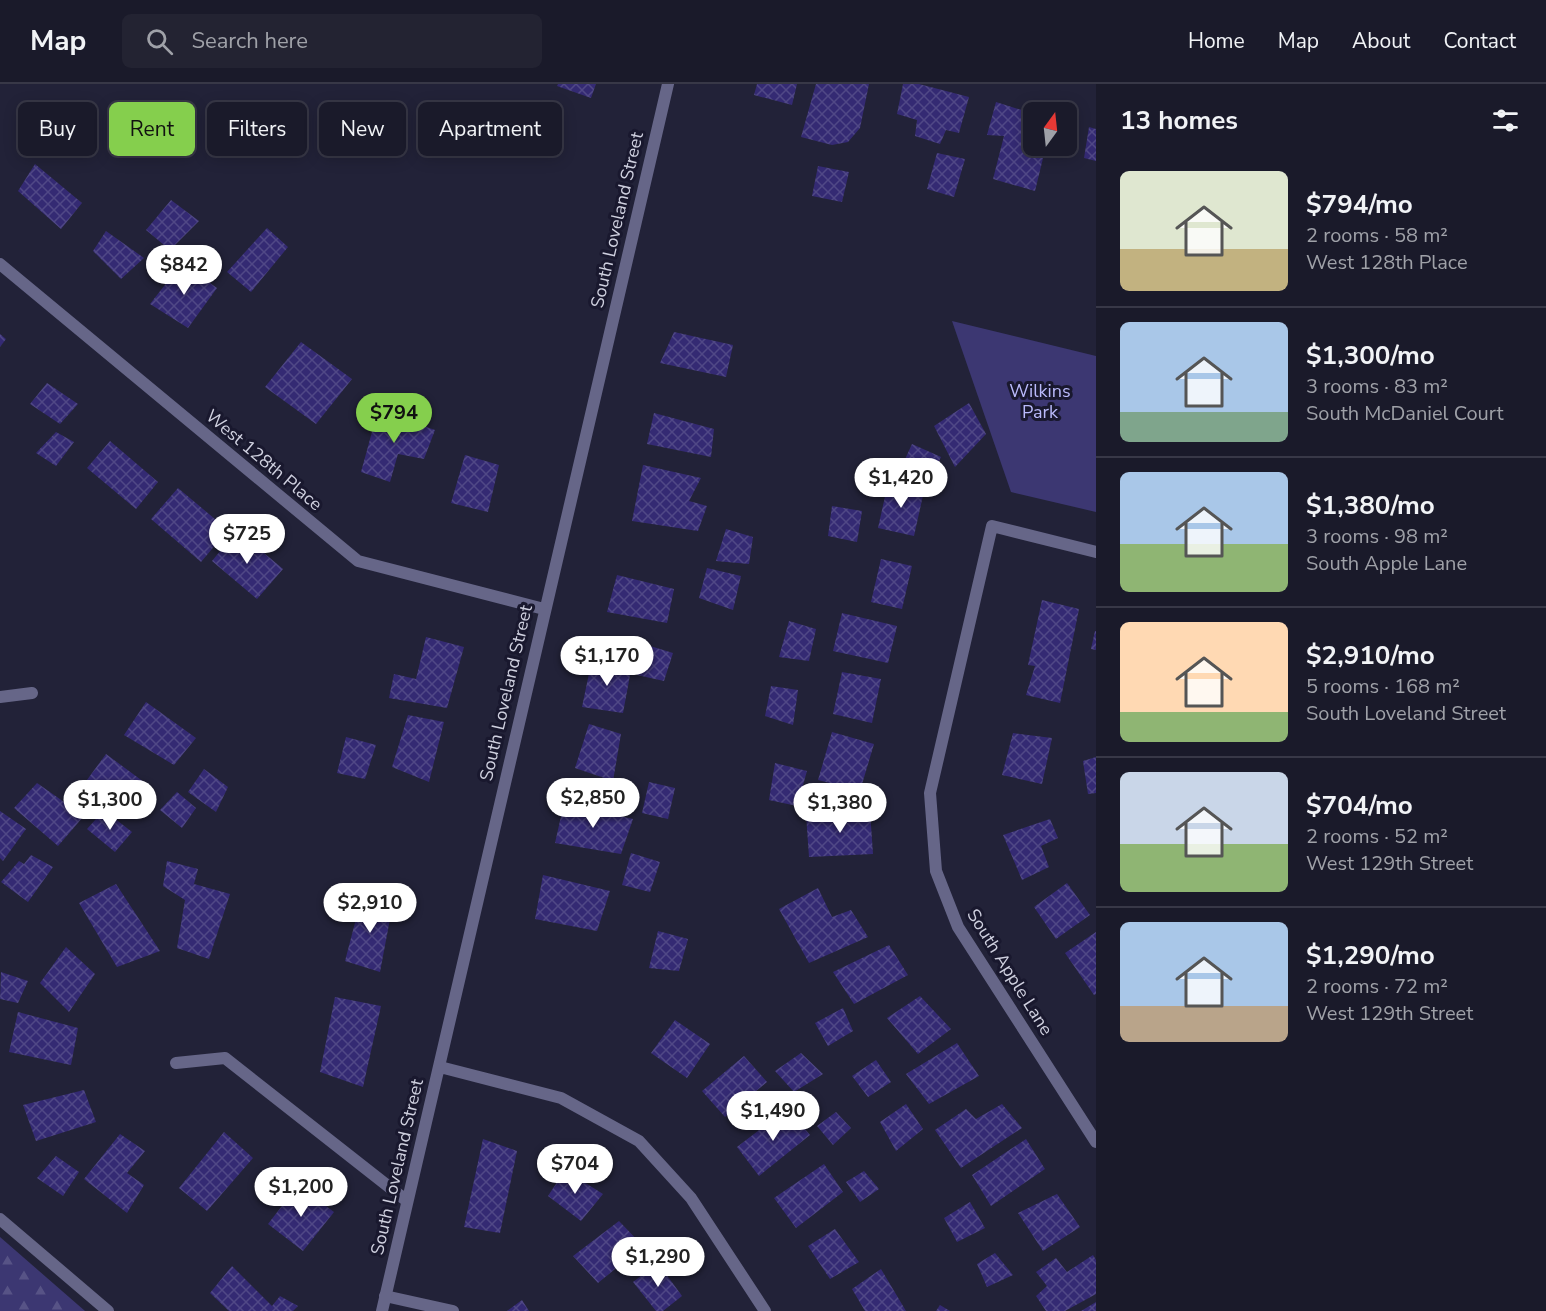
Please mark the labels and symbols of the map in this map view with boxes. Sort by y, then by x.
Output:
north arrow [1023,102,1077,156]
street label: South Loveland Street [585,129,649,310]
pin: $842 [148,245,220,296]
park label: Wilkins Park [1009,379,1071,424]
pin: $794 [358,393,430,444]
street label: West 128th Place [201,404,327,516]
pin: $1,420 [852,458,950,509]
pin: $725 [211,514,283,565]
street label: South Loveland Street [474,602,538,783]
pin: $1,170 [558,636,656,687]
pin: $2,850 [544,778,642,829]
pin: $1,300 [61,780,159,831]
pin: $1,380 [791,783,889,834]
pin: $2,910 [321,883,419,934]
street label: South Apple Lane [961,904,1059,1040]
street label: South Loveland Street [365,1076,429,1257]
pin: $1,490 [724,1091,822,1142]
pin: $704 [539,1144,611,1195]
pin: $1,200 [252,1167,350,1218]
pin: $1,290 [609,1237,707,1288]

